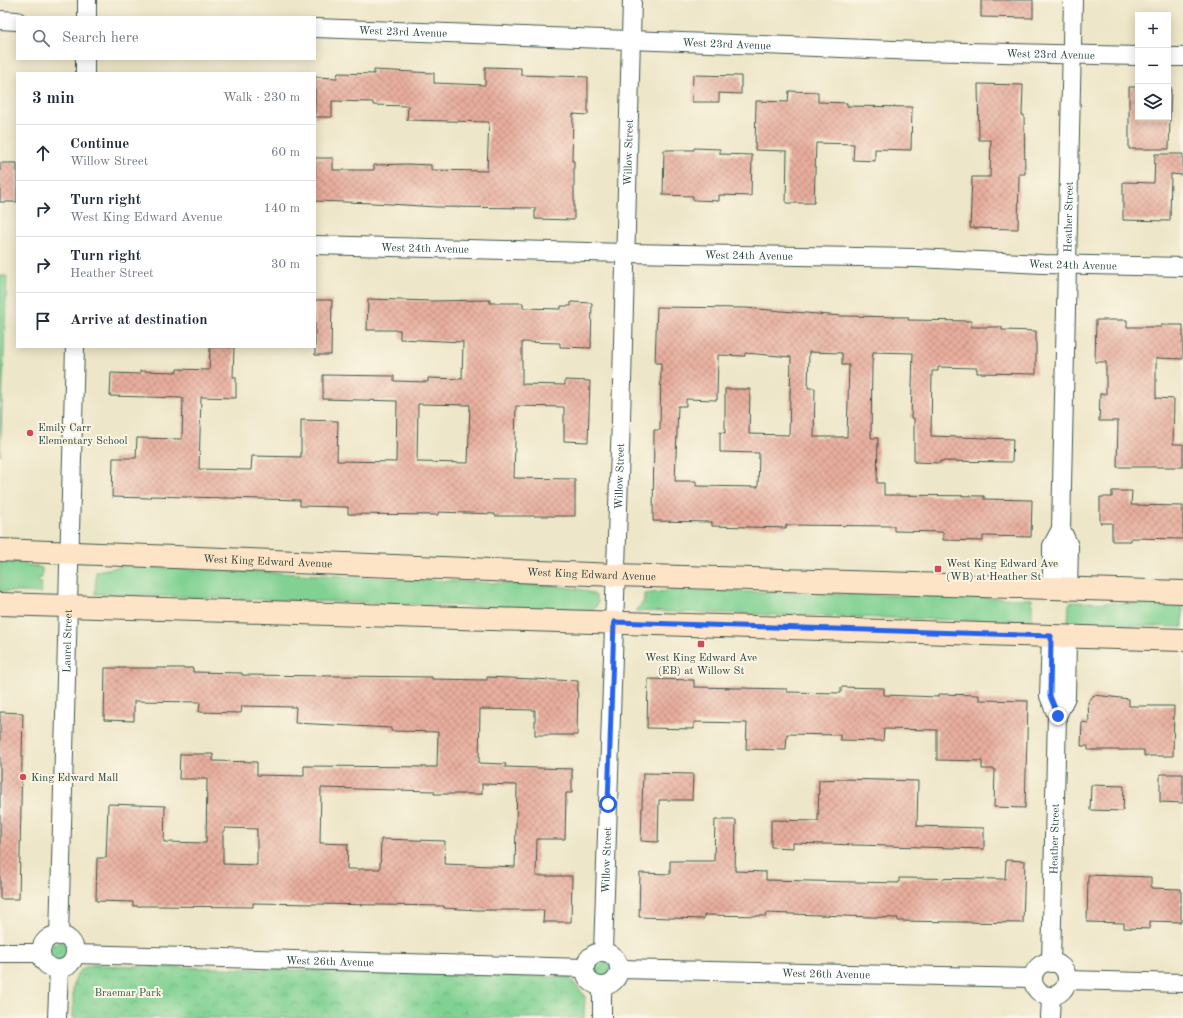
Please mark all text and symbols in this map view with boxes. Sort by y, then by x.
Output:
map controls [1135,12,1171,120]
button: + [1135,12,1171,48]
search box [16,16,316,60]
street label: West 23rd Avenue [358,26,447,40]
icon: search [30,27,52,49]
text: Search here [62,31,139,46]
street label: West 23rd Avenue [682,38,771,52]
button: − [1135,48,1171,84]
street label: West 23rd Avenue [1006,49,1095,62]
button: layers [1135,84,1171,120]
text: 3 min [32,90,75,107]
text: Walk · 230 m [223,91,300,104]
street label: Willow Street [623,119,636,186]
text: Continue [70,137,129,152]
icon: ahead [32,142,54,164]
text: 60 m [271,146,300,159]
text: Willow Street [70,155,148,168]
street label: Heather Street [1063,181,1076,252]
text: Turn right [70,193,141,208]
icon: right [32,198,54,220]
text: 140 m [263,202,300,215]
text: West King Edward Avenue [70,211,222,224]
street label: West 24th Avenue [381,243,469,256]
text: Turn right [70,249,141,264]
street label: West 24th Avenue [705,250,793,263]
icon: right [32,254,54,276]
text: 30 m [271,258,300,271]
street label: West 24th Avenue [1028,259,1117,273]
text: Heather Street [70,267,154,280]
icon: arrive [32,310,54,332]
text: Arrive at destination [70,313,208,328]
place label: Emily Carr Elementary School [38,423,128,447]
marker: Emily Carr Elementary School [25,428,35,438]
street label: Willow Street [614,443,627,510]
street label: West King Edward Avenue [203,554,332,571]
place label: West King Edward Ave (WB) at Heather St [946,559,1058,583]
marker: West King Edward Ave (WB) at Heather St [933,564,943,574]
street label: West King Edward Avenue [527,567,656,583]
street label: Laurel Street [62,609,75,673]
marker: West King Edward Ave (EB) at Willow St [696,639,706,649]
place label: West King Edward Ave (EB) at Willow St [645,653,757,677]
route end [1049,707,1067,725]
marker: King Edward Mall [18,772,28,782]
place label: King Edward Mall [31,773,118,784]
route start [599,795,617,813]
street label: Heather Street [1049,803,1062,875]
street label: Willow Street [601,827,614,893]
street label: West 26th Avenue [286,956,374,969]
street label: West 26th Avenue [782,969,870,981]
park label: Braemar Park [94,988,162,999]

